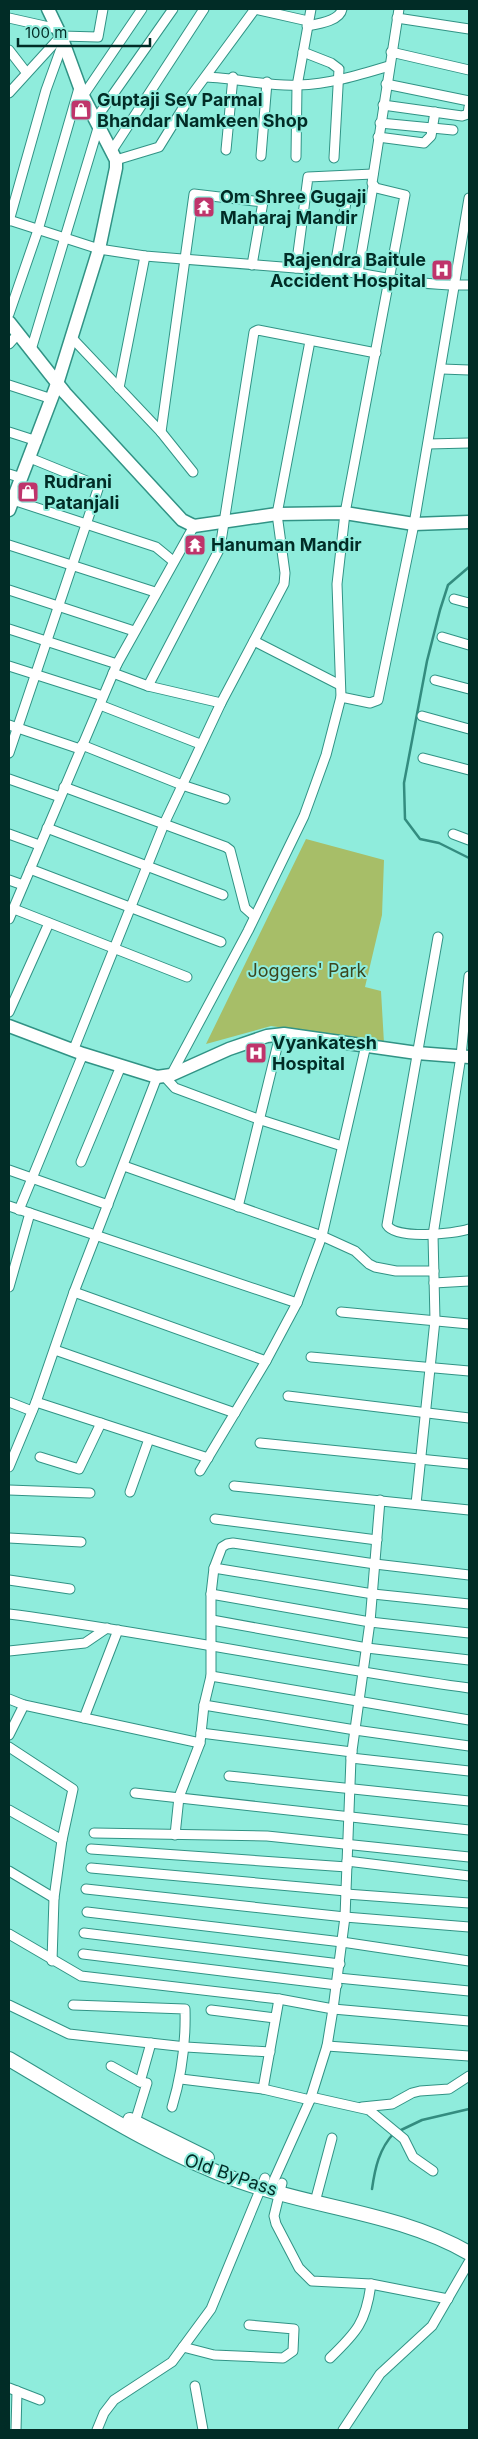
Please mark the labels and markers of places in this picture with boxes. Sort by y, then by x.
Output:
place label: Guptaji Sev Parmal Bhandar Namkeen Shop [97,89,308,131]
shop icon: Guptaji Sev Parmal Bhandar Namkeen Shop [69,98,93,122]
place label: Om Shree Gugaji Maharaj Mandir [220,186,366,228]
temple icon: Om Shree Gugaji Maharaj Mandir [192,195,216,219]
place label: Rajendra Baitule Accident Hospital [270,249,426,291]
hospital icon: Rajendra Baitule Accident Hospital [430,258,454,282]
place label: Rudrani Patanjali [44,471,119,513]
shop icon: Rudrani Patanjali [16,480,40,504]
temple icon: Hanuman Mandir [183,533,207,557]
place label: Hanuman Mandir [211,534,362,555]
place label: Vyankatesh Hospital [272,1032,377,1074]
hospital icon: Vyankatesh Hospital [244,1041,268,1065]

